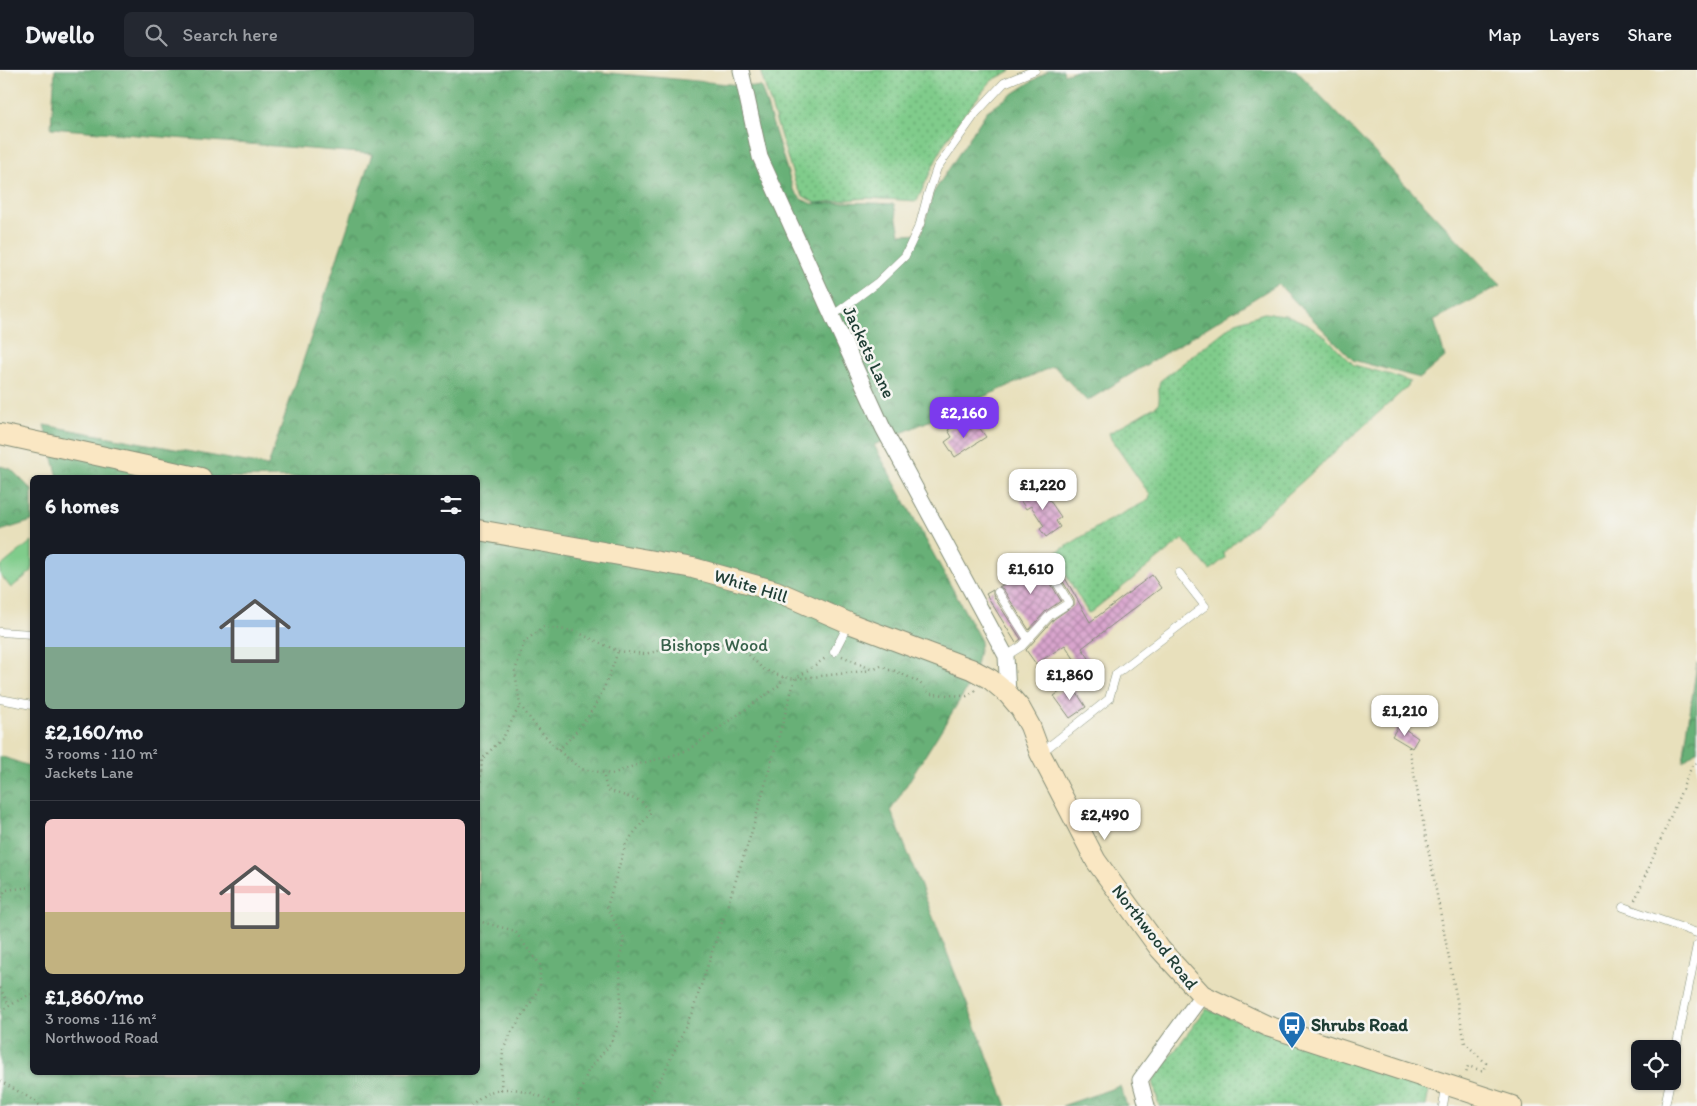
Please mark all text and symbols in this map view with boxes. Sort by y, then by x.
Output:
search box [124,12,474,57]
text: Dwello [25,20,94,49]
icon: search [142,21,170,49]
text: Search here [182,23,278,46]
text: Map [1488,24,1521,46]
text: Layers [1549,24,1599,46]
text: Share [1627,24,1672,46]
street label: Jackets Lane [838,302,900,402]
pin: £2,160 [923,396,1005,439]
text: £2,160 [941,403,987,422]
pin: £1,220 [1002,468,1084,511]
text: £1,220 [1020,475,1066,494]
icon: filters [437,491,465,519]
text: 6 homes [45,493,119,518]
pin: £1,610 [990,552,1072,595]
text: £1,610 [1008,559,1054,578]
street label: White Hill [711,564,791,608]
icon: home [210,586,300,676]
park label: Bishops Wood [660,634,768,656]
pin: £1,860 [1029,658,1111,701]
text: £1,860 [1047,665,1093,684]
pin: £1,210 [1364,694,1446,737]
text: £1,210 [1382,701,1428,720]
text: £2,160/mo [45,719,143,744]
text: 3 rooms · 110 m² [45,744,158,763]
text: Jackets Lane [45,763,133,782]
pin: £2,490 [1064,798,1146,841]
text: £2,490 [1081,805,1129,824]
icon: home [210,852,300,942]
street label: Northwood Road [1107,880,1203,994]
text: £1,860/mo [45,984,144,1009]
text: 3 rooms · 116 m² [45,1009,156,1028]
bus stop icon: Shrubs Road [1277,1010,1307,1049]
place label: Shrubs Road [1311,1014,1408,1036]
text: Northwood Road [45,1028,159,1047]
map controls [1631,1040,1681,1090]
button: locate [1631,1040,1681,1090]

